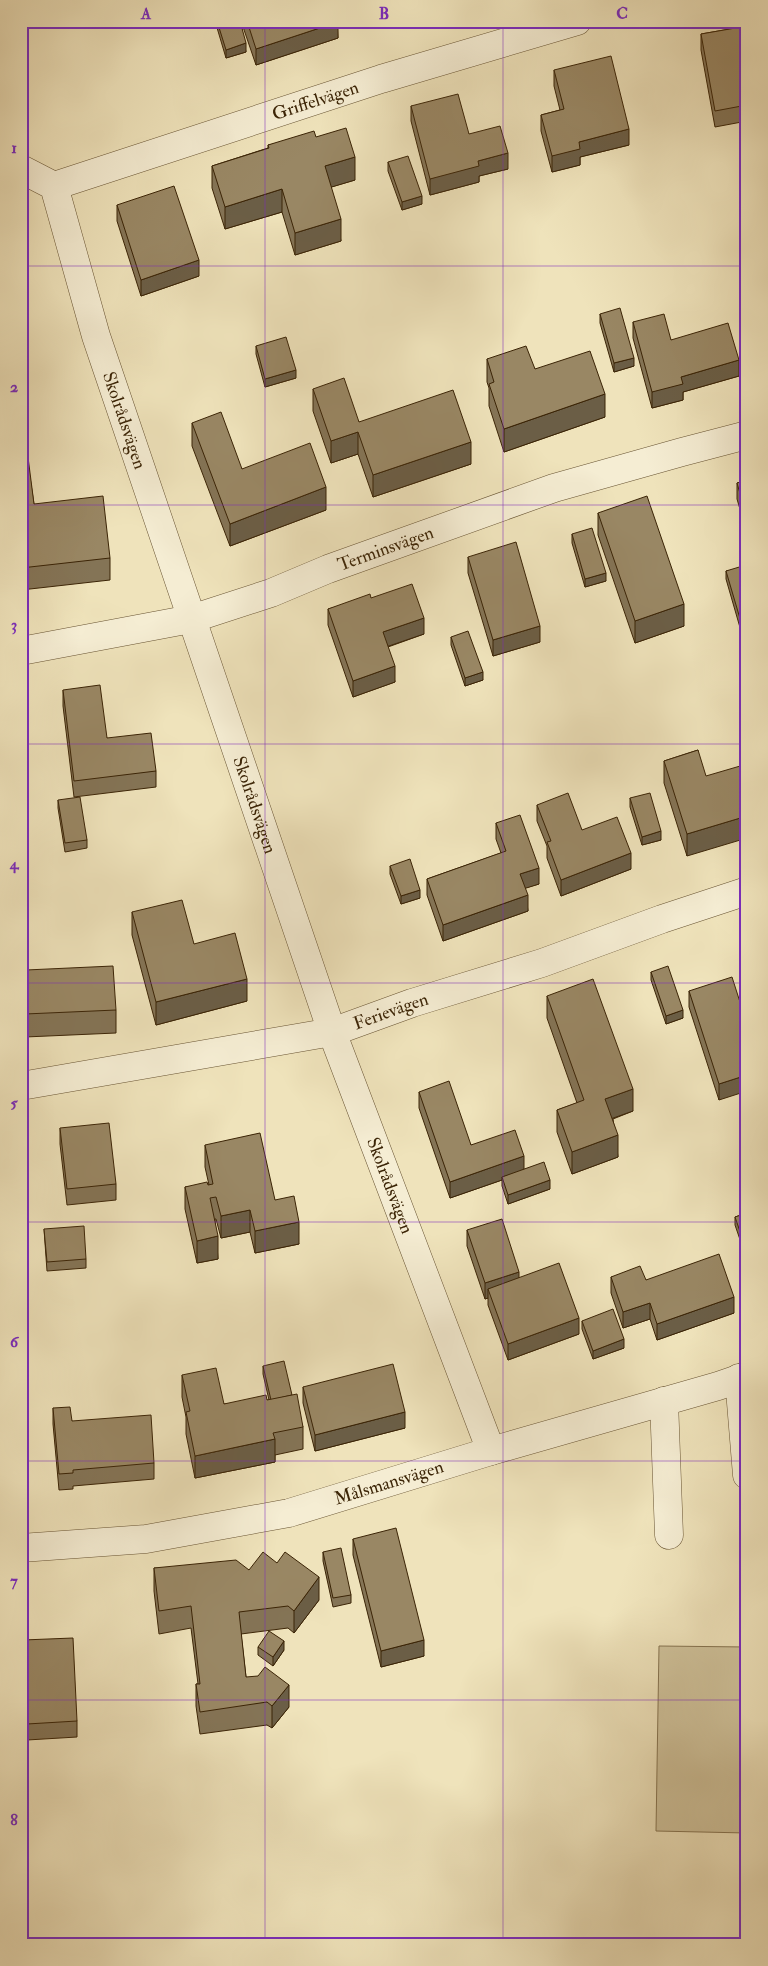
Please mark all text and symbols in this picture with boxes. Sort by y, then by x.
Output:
text: A [140,4,152,24]
text: B [379,4,389,24]
text: C [616,4,628,24]
street label: Griffelvägen [269,76,362,126]
text: 1 [11,138,17,158]
street label: Skolrådsvägen [97,369,151,472]
text: 2 [10,377,18,397]
street label: Terminsvägen [335,521,437,577]
text: 3 [11,615,17,635]
street label: Skolrådsvägen [227,753,282,857]
text: 4 [9,854,20,874]
street label: Ferievägen [350,988,431,1035]
text: 5 [10,1093,18,1113]
street label: Skolrådsvägen [361,1134,419,1237]
text: 6 [10,1332,20,1352]
street label: Målsmansvägen [331,1455,446,1510]
text: 7 [10,1571,18,1591]
text: 8 [10,1810,18,1830]

